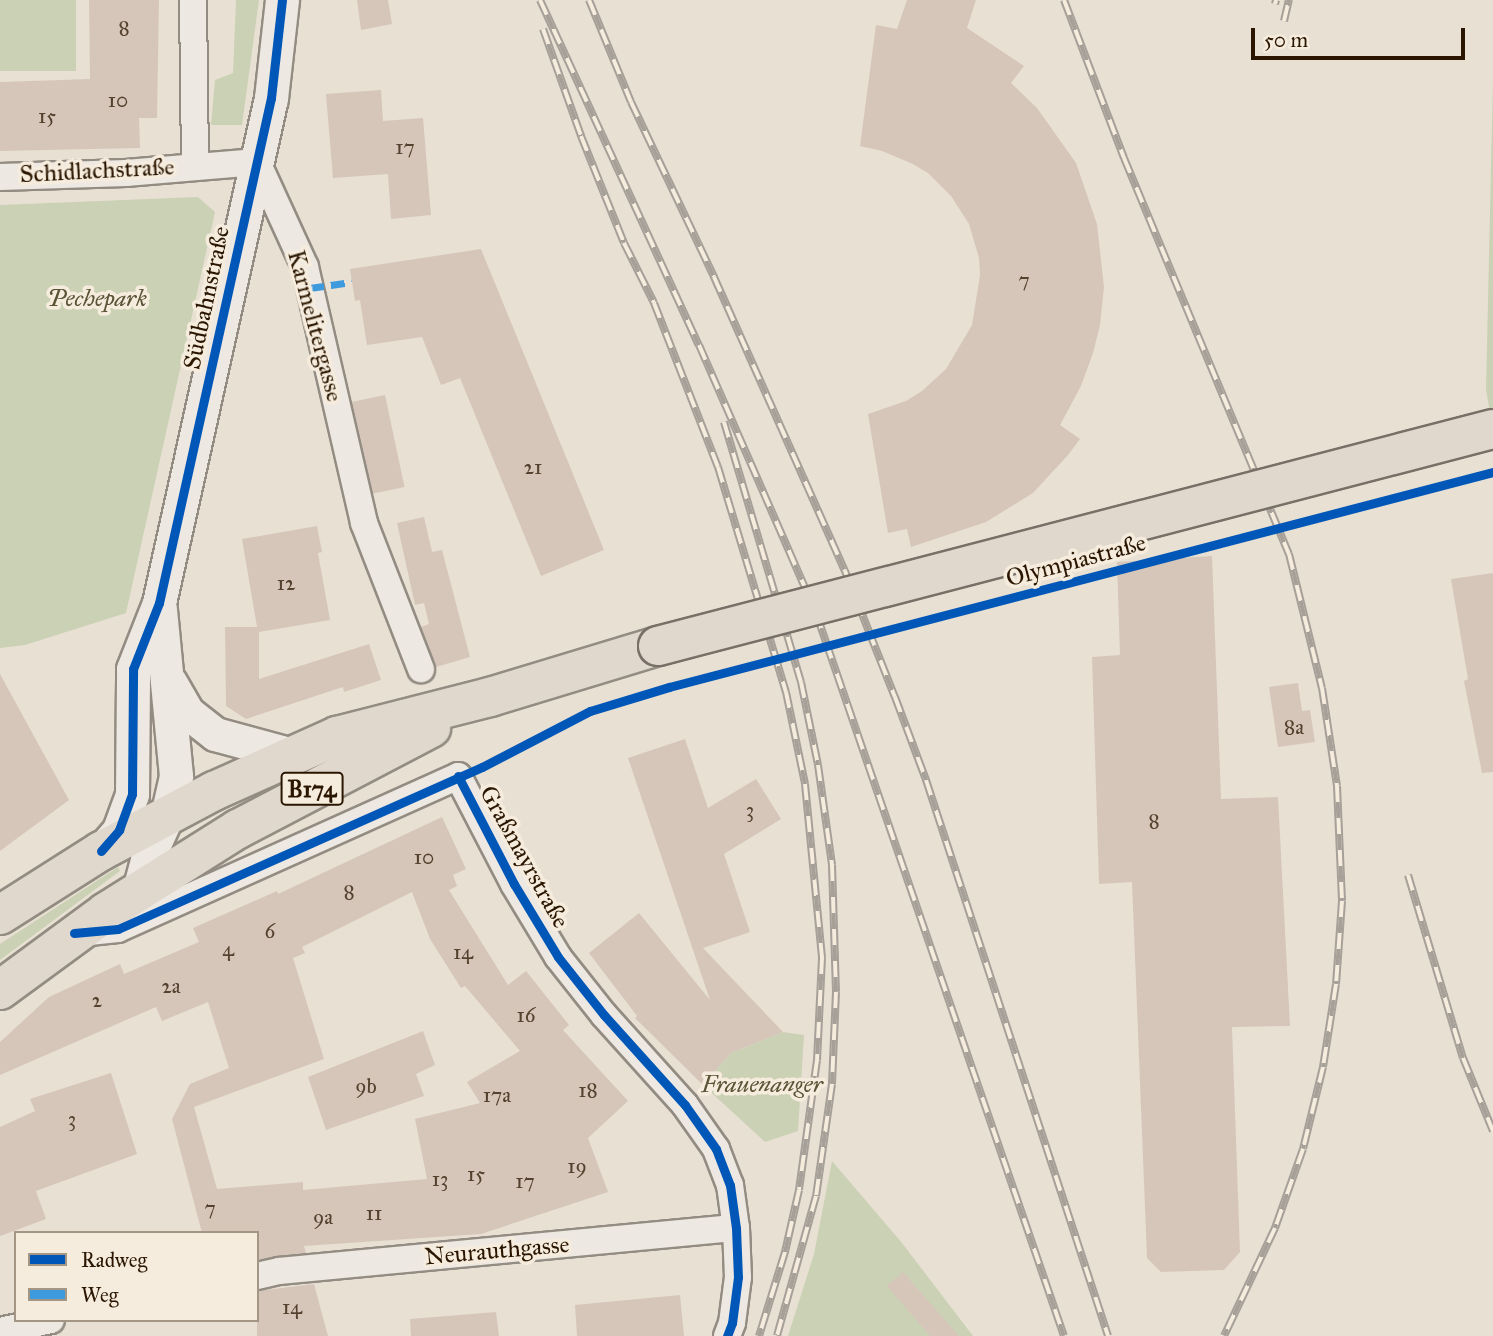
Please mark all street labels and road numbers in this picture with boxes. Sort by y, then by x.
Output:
street label: Schidlachstraße [19,153,175,189]
street label: Südbahnstraße [178,224,236,372]
street label: Karmelitergasse [281,247,349,405]
street label: Olympiastraße [1003,529,1149,593]
road number: B174 [280,769,344,808]
street label: Graßmayrstraße [473,781,575,933]
street label: Neurauthgasse [423,1230,571,1272]

